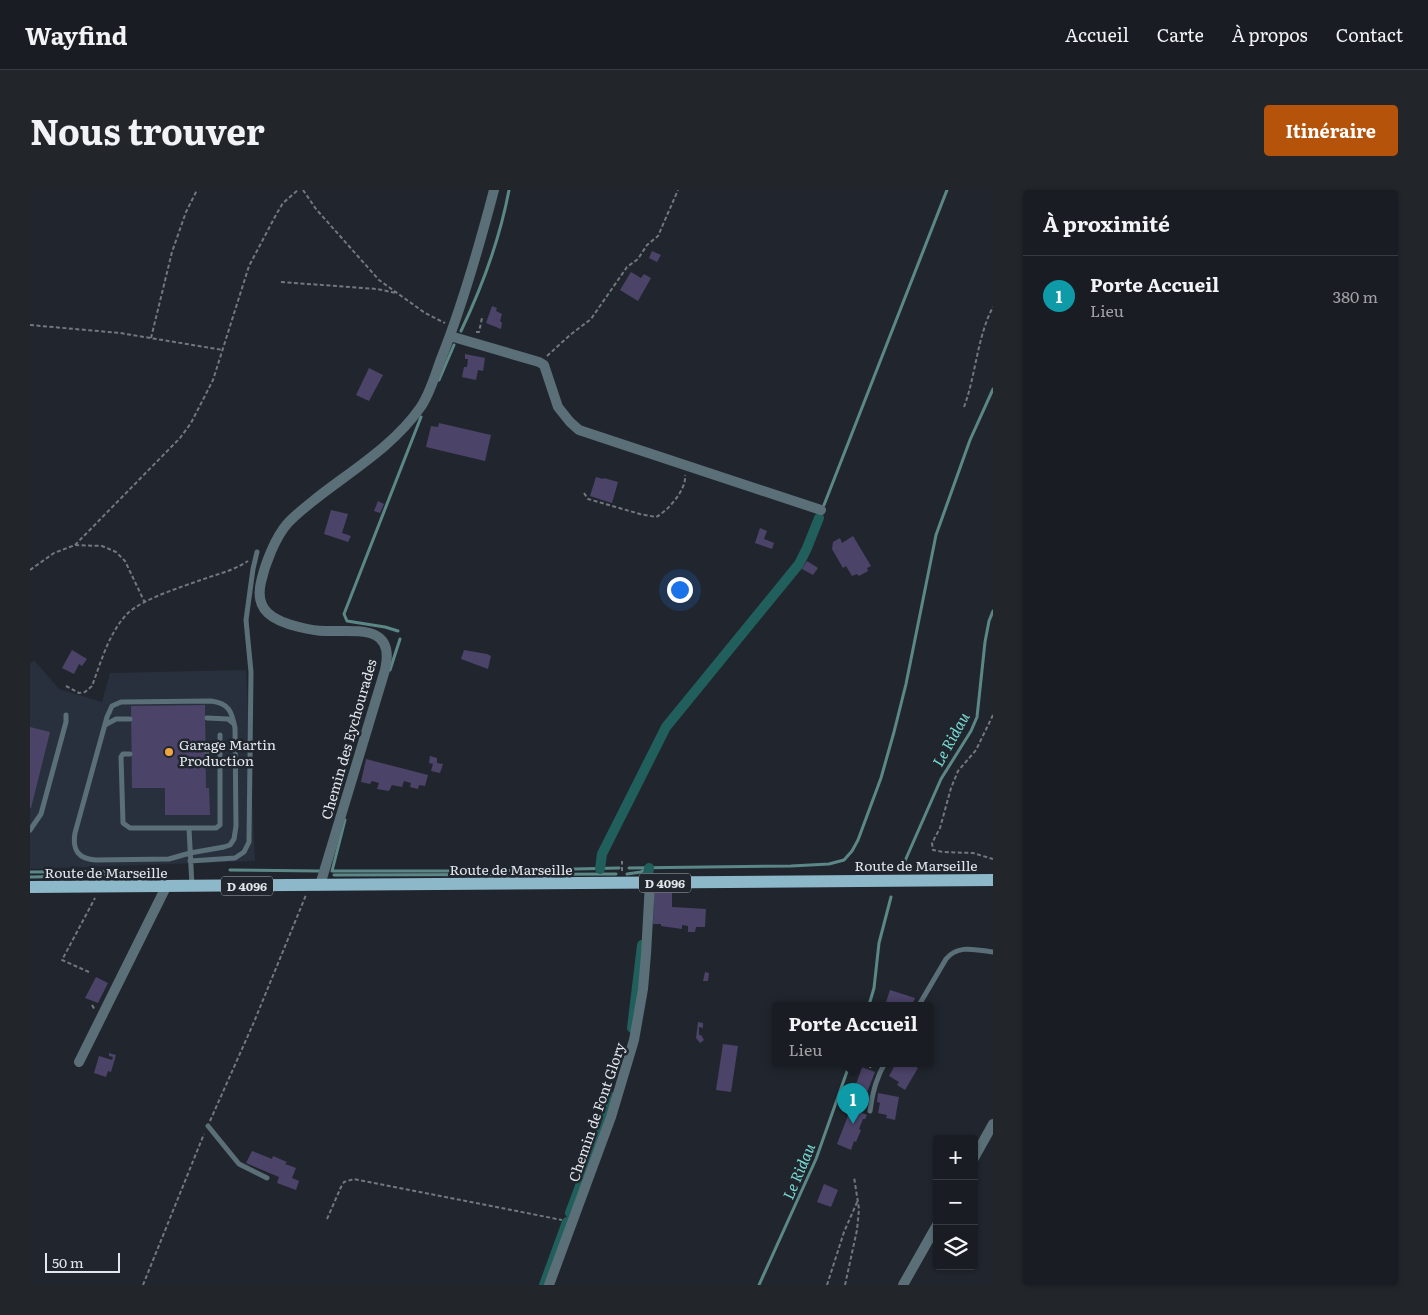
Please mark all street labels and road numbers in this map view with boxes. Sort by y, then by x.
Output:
street label: Chemin des Eychourades [315,656,381,822]
street label: Route de Marseille [854,855,978,875]
street label: Route de Marseille [449,859,573,879]
street label: Route de Marseille [44,862,168,882]
road number: D 4096 [639,874,691,892]
road number: D 4096 [221,876,273,896]
street label: Chemin de Font Glory [563,1039,630,1184]

